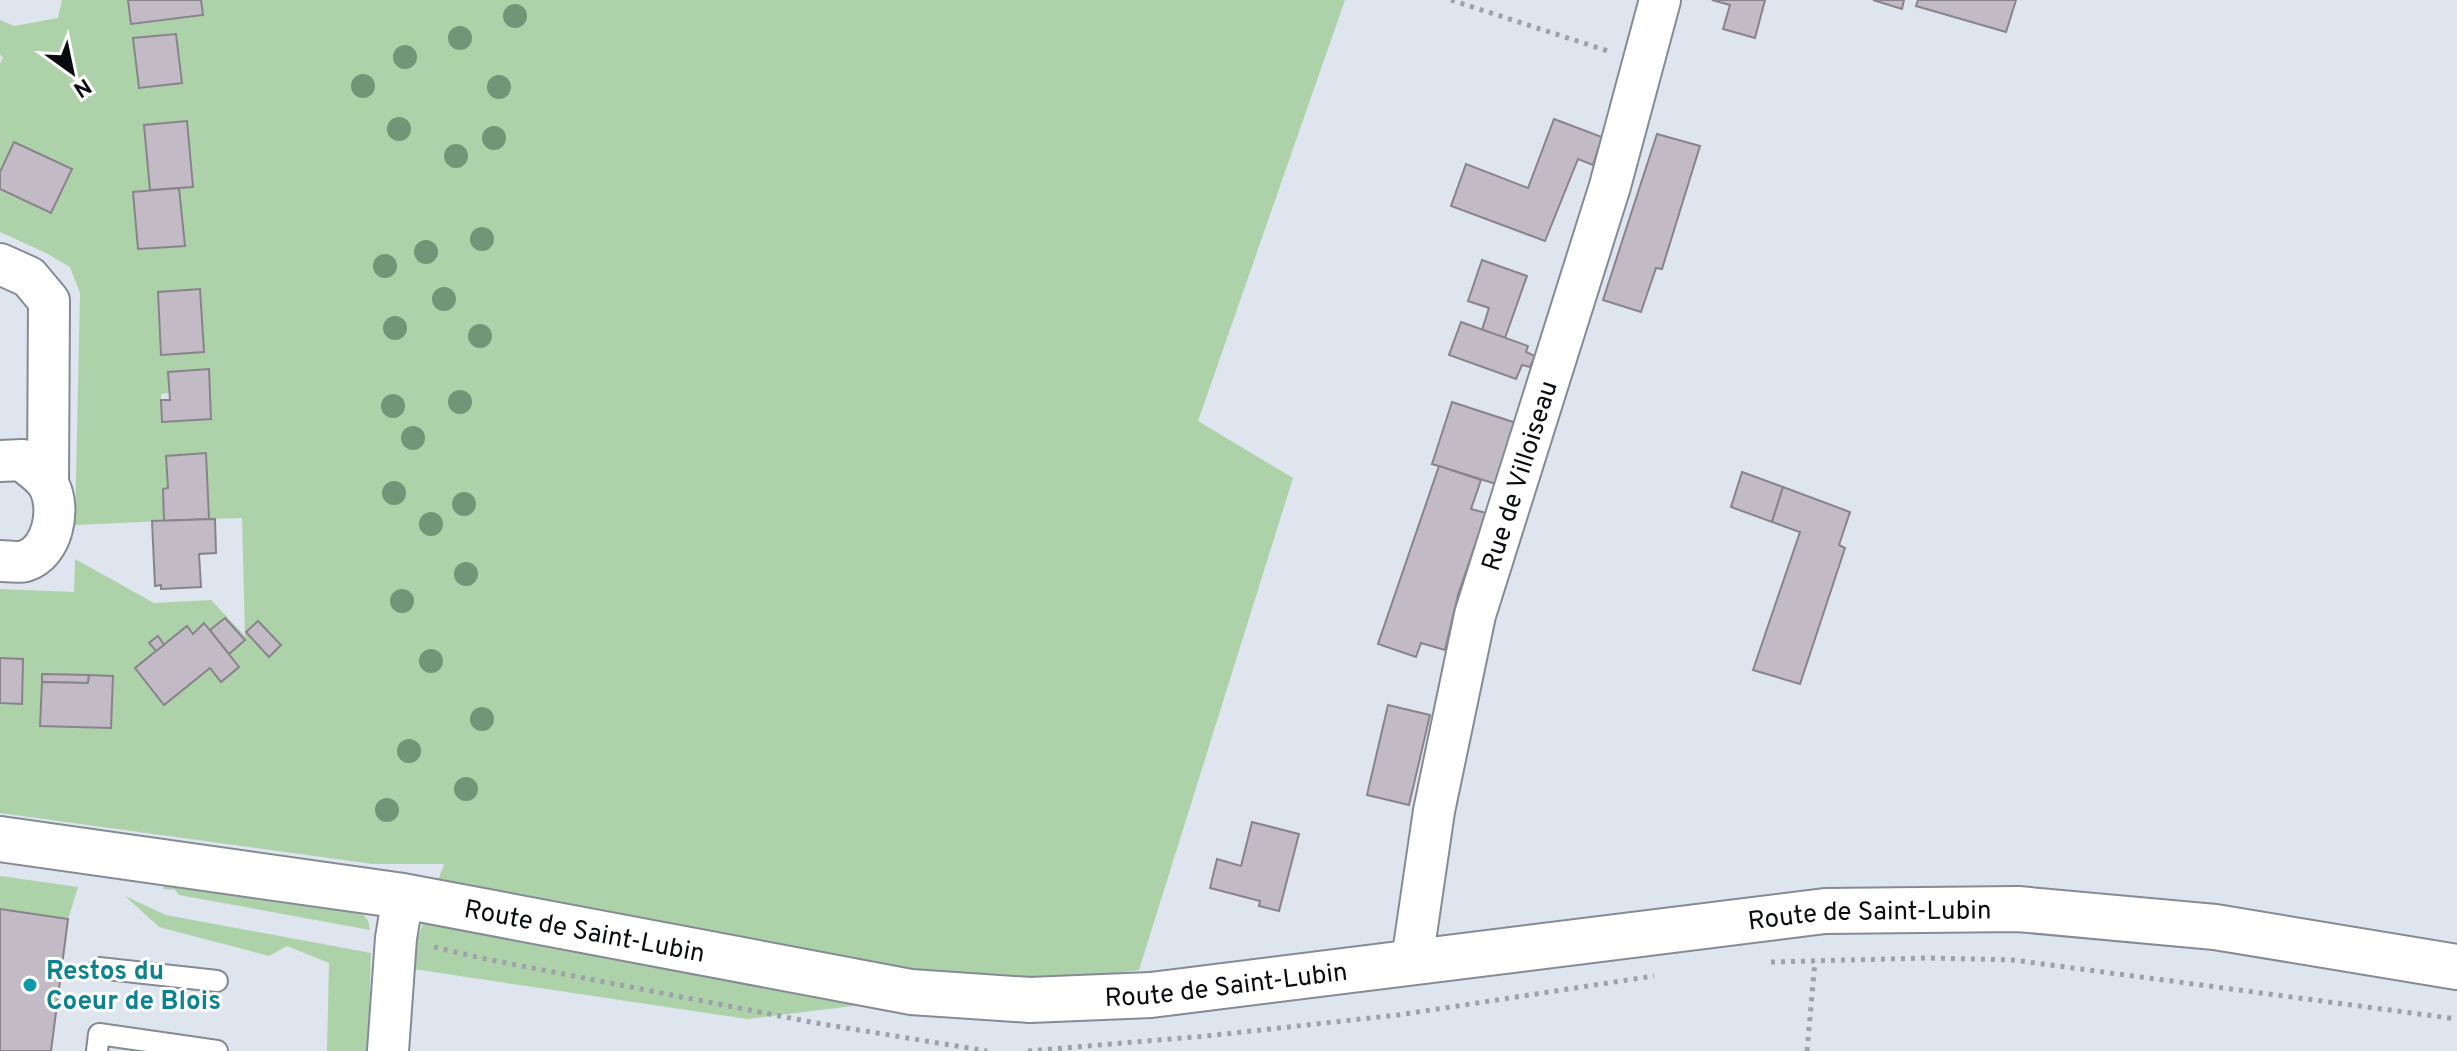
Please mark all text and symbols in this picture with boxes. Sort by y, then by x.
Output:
north arrow [32,32,112,112]
text: N [68,71,96,102]
street label: Rue de Villoiseau [1476,377,1567,576]
street label: Route de Saint-Lubin [461,894,707,972]
street label: Route de Saint-Lubin [1746,895,1992,939]
place label: Restos du Coeur de Blois [46,956,221,1019]
street label: Route de Saint-Lubin [1104,957,1350,1016]
marker: Restos du Coeur de Blois [21,976,39,994]

